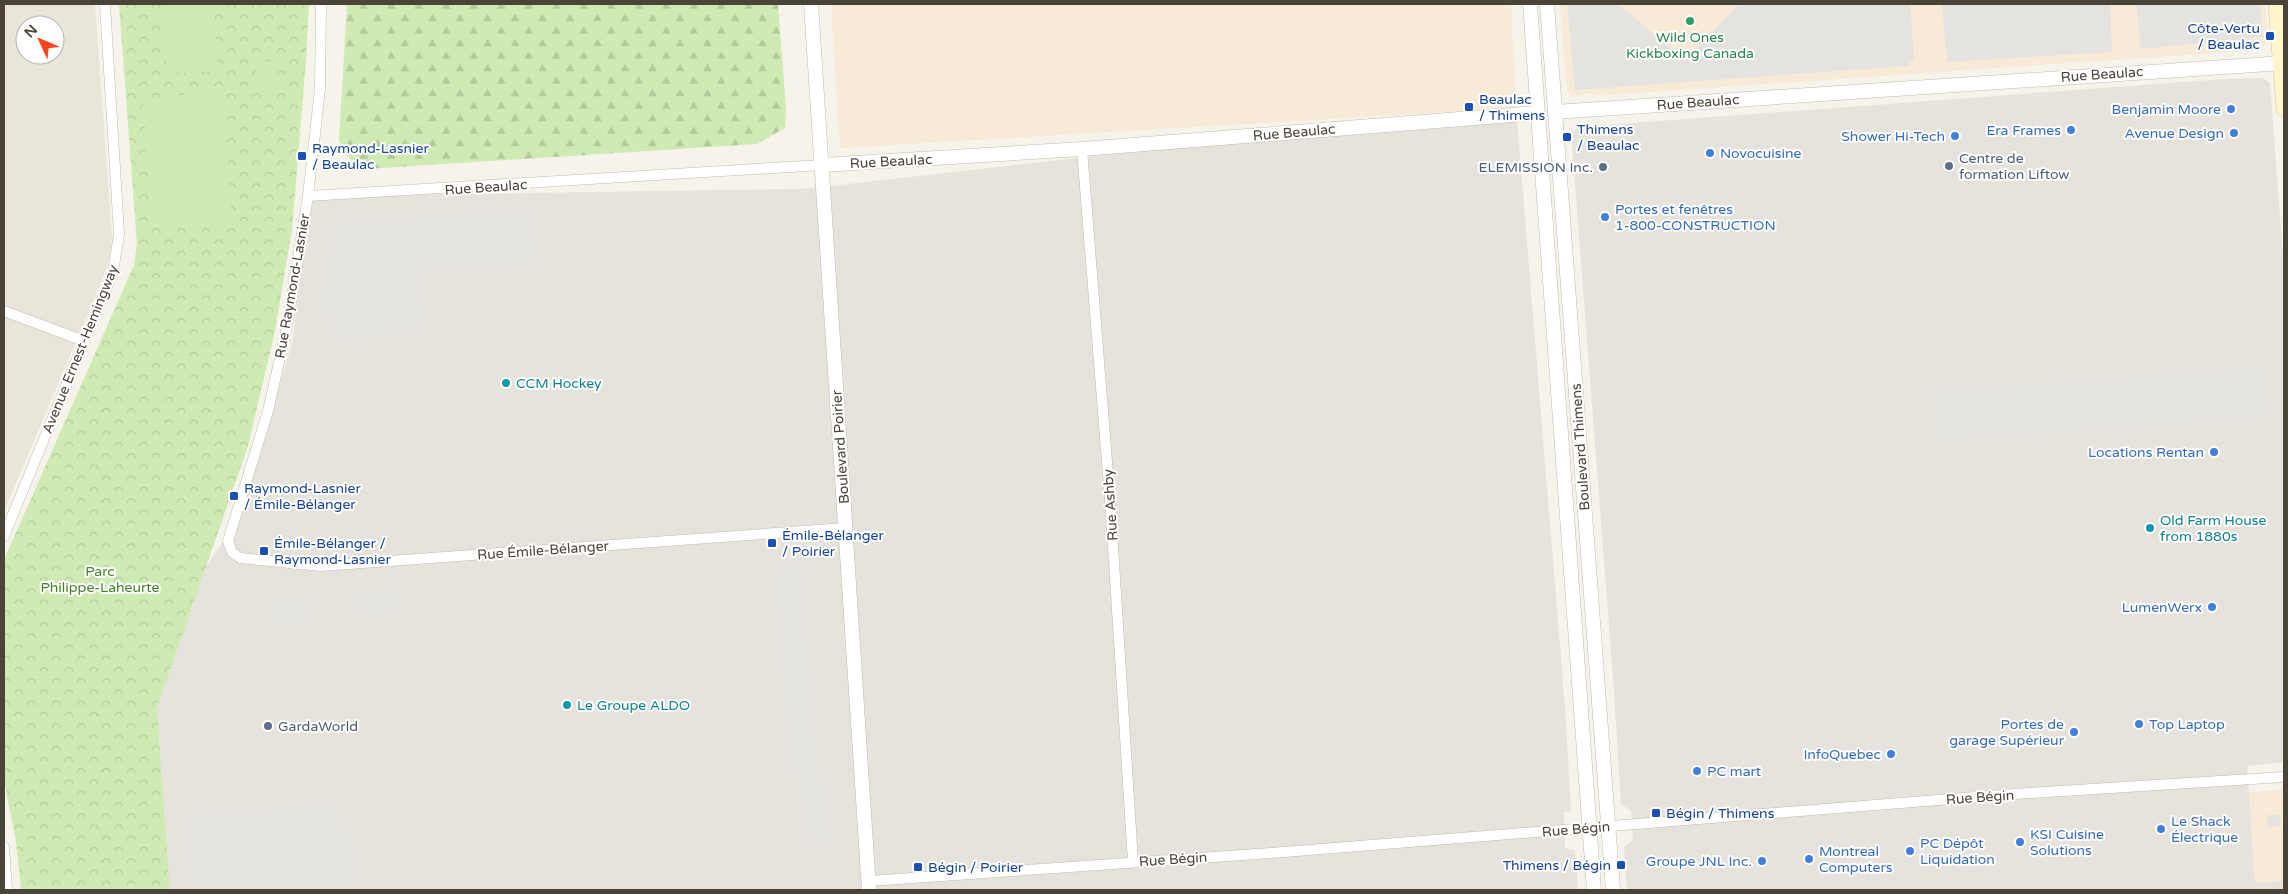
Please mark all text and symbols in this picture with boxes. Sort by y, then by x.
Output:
north arrow [15,15,65,65]
marker: Wild Ones Kickboxing Canada [1684,15,1696,27]
place label: Côte-Vertu / Beaulac [2188,20,2260,53]
text: N [21,21,41,41]
place label: Wild Ones Kickboxing Canada [1626,29,1754,62]
marker: Côte-Vertu / Beaulac [2264,30,2276,42]
street label: Rue Beaulac [2060,63,2144,86]
place label: Beaulac / Thimens [1479,91,1546,124]
street label: Rue Beaulac [1656,91,1740,114]
marker: Beaulac / Thimens [1463,101,1475,113]
place label: Benjamin Moore [2112,101,2221,118]
marker: Benjamin Moore [2225,103,2237,115]
street label: Rue Beaulac [1252,120,1336,145]
place label: Thimens / Beaulac [1577,121,1640,154]
place label: Era Frames [1986,122,2061,139]
marker: Era Frames [2065,124,2077,136]
place label: Avenue Design [2125,125,2224,142]
marker: Avenue Design [2228,127,2240,139]
place label: Shower Hi-Tech [1841,128,1945,145]
marker: Shower Hi-Tech [1949,130,1961,142]
marker: Thimens / Beaulac [1561,131,1573,143]
place label: Raymond-Lasnier / Beaulac [312,140,429,173]
place label: Novocuisine [1720,145,1801,162]
marker: Novocuisine [1704,147,1716,159]
marker: Raymond-Lasnier / Beaulac [296,150,308,162]
place label: Centre de formation Liftow [1959,150,2069,183]
street label: Rue Beaulac [849,151,933,172]
place label: ELEMISSION Inc. [1479,159,1593,176]
marker: Centre de formation Liftow [1943,160,1955,172]
marker: ELEMISSION Inc. [1597,161,1609,173]
street label: Rue Beaulac [444,176,528,199]
place label: Portes et fenêtres 1-800-CONSTRUCTION [1615,201,1776,234]
marker: Portes et fenêtres 1-800-CONSTRUCTION [1599,211,1611,223]
street label: Rue Raymond-Lasnier [271,212,314,360]
street label: Avenue Ernest-Hemingway [39,262,122,436]
place label: CCM Hockey [516,375,602,392]
marker: CCM Hockey [500,377,512,389]
street label: Boulevard Thimens [1568,383,1593,511]
street label: Boulevard Poirier [828,389,853,505]
place label: Locations Rentan [2088,444,2204,461]
marker: Locations Rentan [2208,446,2220,458]
street label: Rue Ashby [1099,468,1121,541]
place label: Raymond-Lasnier / Émile-Bélanger [244,480,361,513]
marker: Raymond-Lasnier / Émile-Bélanger [228,490,240,502]
place label: Old Farm House from 1880s [2160,512,2267,545]
marker: Old Farm House from 1880s [2144,522,2156,534]
place label: Émile-Bélanger / Poirier [782,527,884,560]
place label: Émile-Bélanger / Raymond-Lasnier [274,535,391,568]
street label: Rue Émile-Bélanger [477,537,610,564]
marker: Émile-Bélanger / Poirier [766,537,778,549]
marker: Émile-Bélanger / Raymond-Lasnier [258,545,270,557]
park label: Parc Philippe-Laheurte [40,563,160,596]
place label: LumenWerx [2122,599,2202,616]
marker: LumenWerx [2206,601,2218,613]
place label: Le Groupe ALDO [577,697,690,714]
marker: Le Groupe ALDO [561,699,573,711]
place label: Portes de garage Supérieur [1949,716,2065,749]
place label: Top Laptop [2149,716,2225,733]
place label: GardaWorld [278,718,358,735]
marker: Top Laptop [2133,718,2145,730]
marker: GardaWorld [262,720,274,732]
marker: Portes de garage Supérieur [2068,726,2080,738]
place label: InfoQuebec [1804,746,1881,763]
marker: InfoQuebec [1885,748,1897,760]
place label: PC mart [1707,763,1762,780]
marker: PC mart [1691,765,1703,777]
street label: Rue Bégin [1945,787,2015,808]
place label: Bégin / Thimens [1666,805,1775,822]
marker: Bégin / Thimens [1650,807,1662,819]
place label: Le Shack Électrique [2171,813,2238,846]
street label: Rue Bégin [1541,818,1611,841]
marker: Le Shack Électrique [2155,823,2167,835]
place label: KSI Cuisine Solutions [2030,826,2104,859]
place label: PC Dépôt Liquidation [1920,835,1995,868]
marker: KSI Cuisine Solutions [2014,836,2026,848]
place label: Montreal Computers [1819,843,1893,876]
marker: PC Dépôt Liquidation [1904,845,1916,857]
street label: Rue Bégin [1138,849,1208,870]
place label: Groupe JNL Inc. [1646,853,1752,870]
marker: Montreal Computers [1803,853,1815,865]
marker: Groupe JNL Inc. [1756,855,1768,867]
place label: Thimens / Bégin [1503,857,1611,874]
place label: Bégin / Poirier [928,859,1024,876]
marker: Thimens / Bégin [1615,859,1627,871]
marker: Bégin / Poirier [912,861,924,873]

